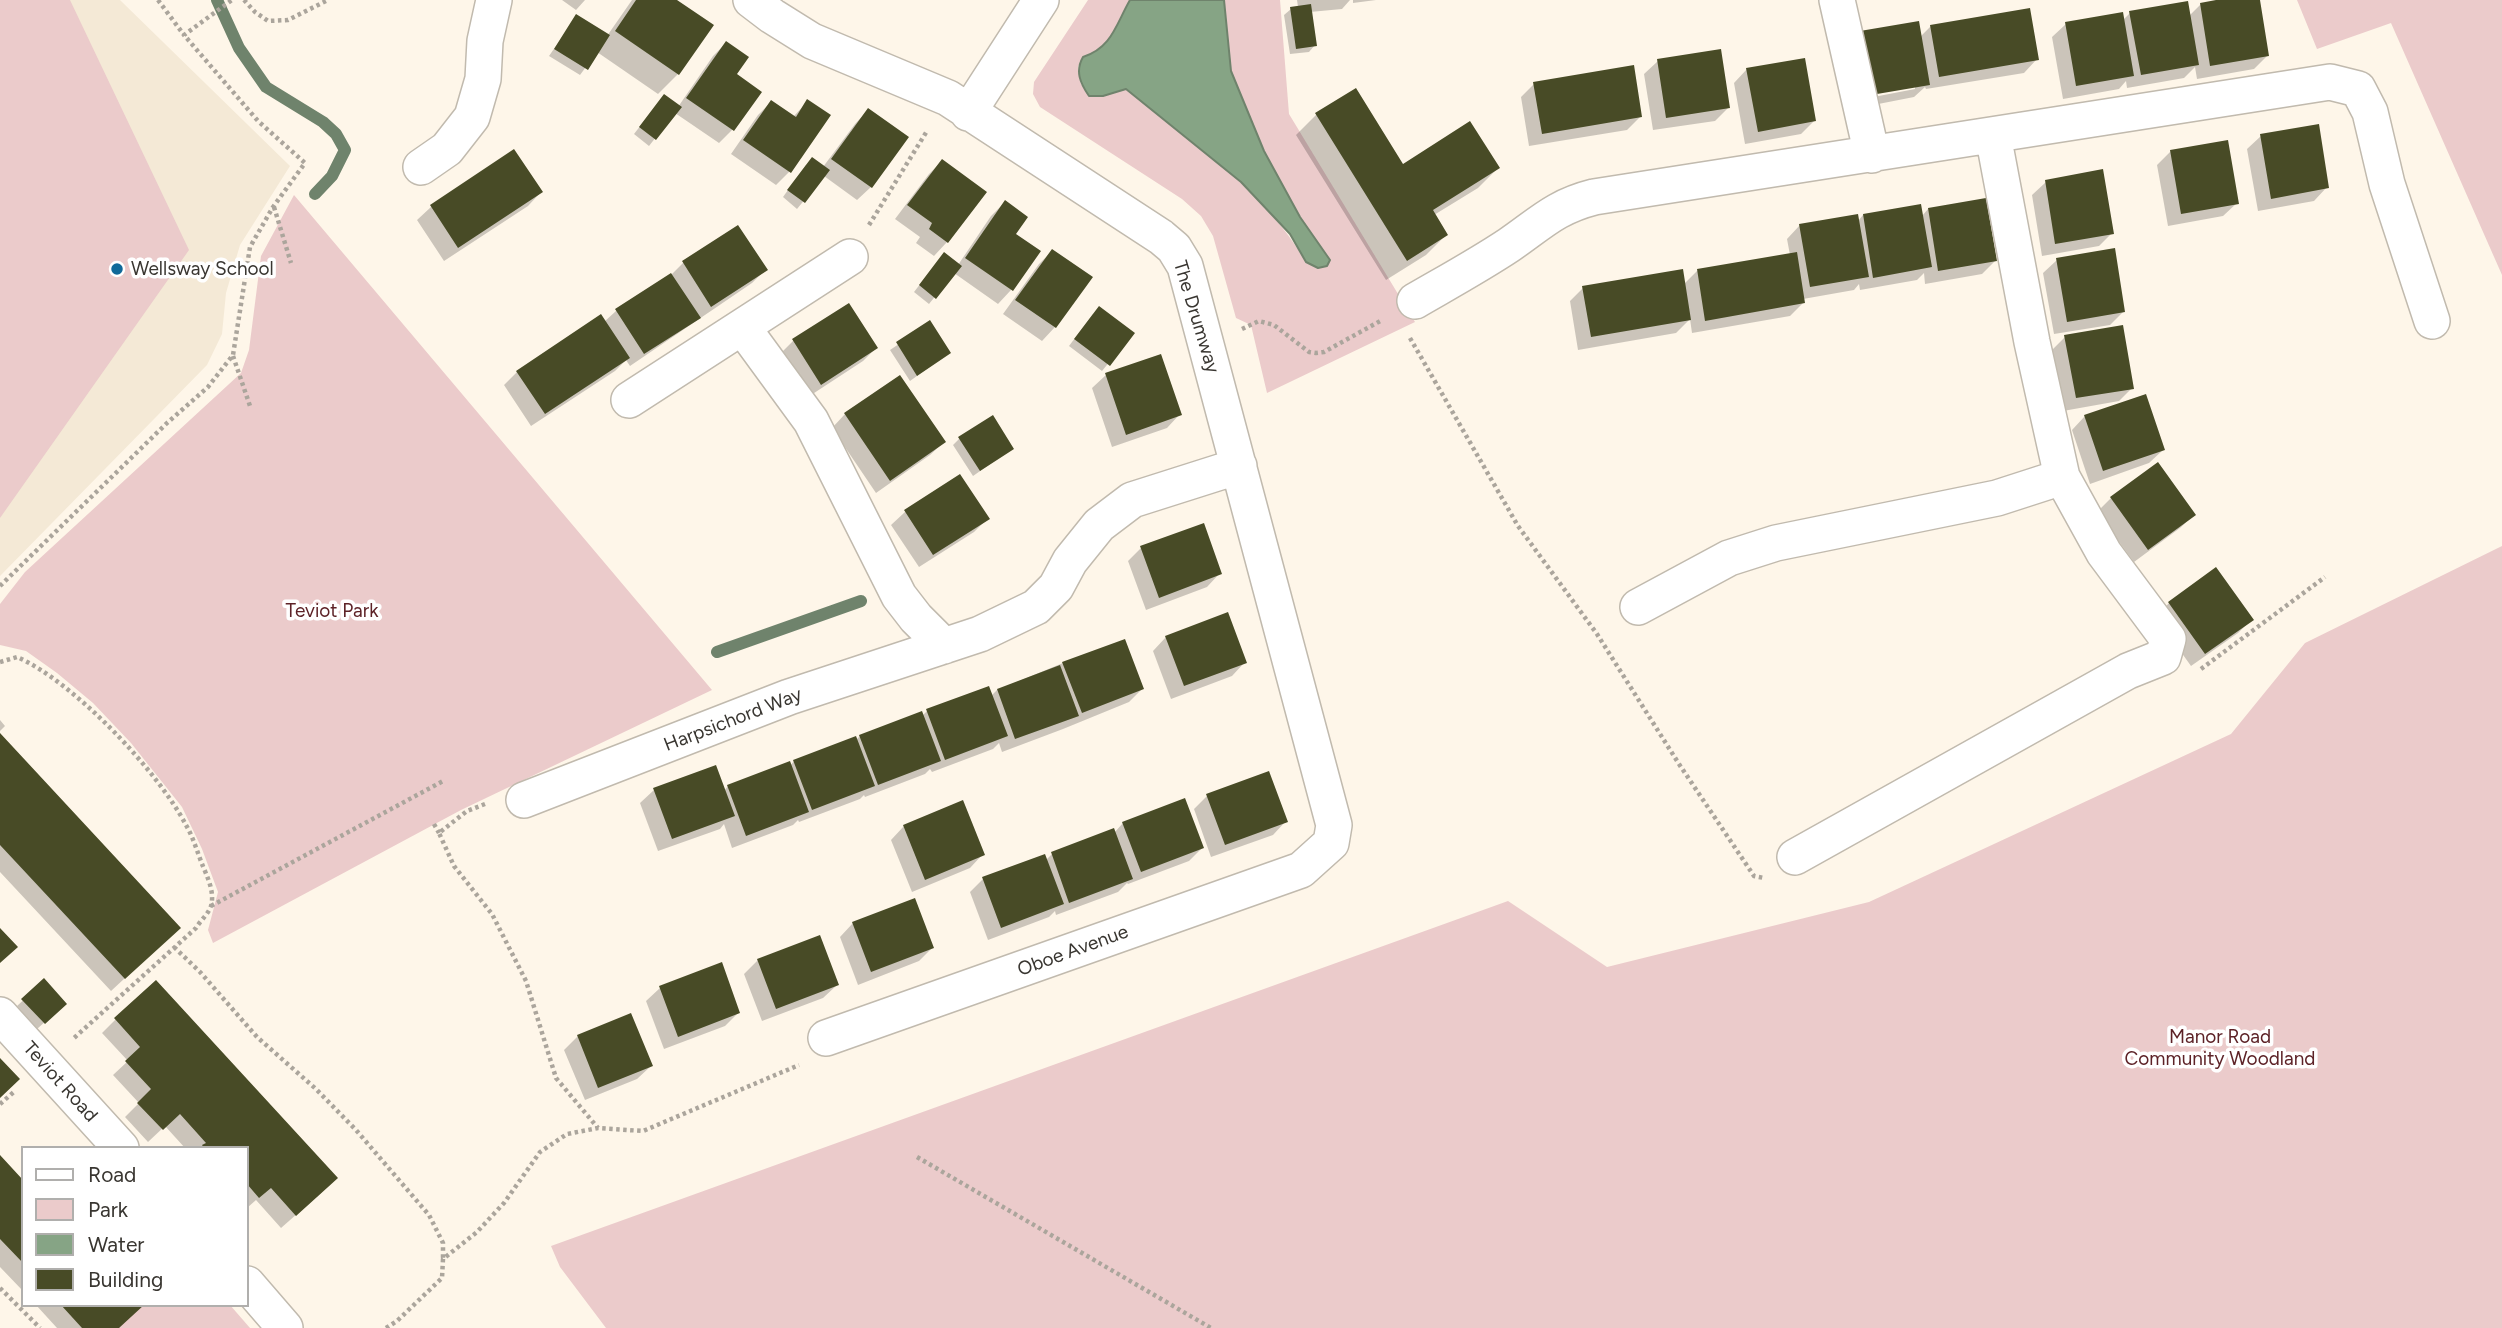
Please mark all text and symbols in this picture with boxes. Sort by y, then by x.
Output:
place label: Wellsway School [131,258,274,280]
street label: The Drumway [1168,258,1224,376]
marker: Wellsway School [109,261,125,277]
park label: Teviot Park [286,600,378,622]
street label: Harpsichord Way [661,683,805,757]
street label: Oboe Avenue [1014,920,1132,982]
park label: Manor Road Community Woodland [2125,1026,2315,1070]
street label: Teviot Road [18,1037,102,1127]
legend [21,1146,248,1307]
text: Road [88,1162,136,1187]
text: Park [88,1197,128,1222]
text: Water [88,1232,144,1257]
text: Building [88,1267,163,1292]

